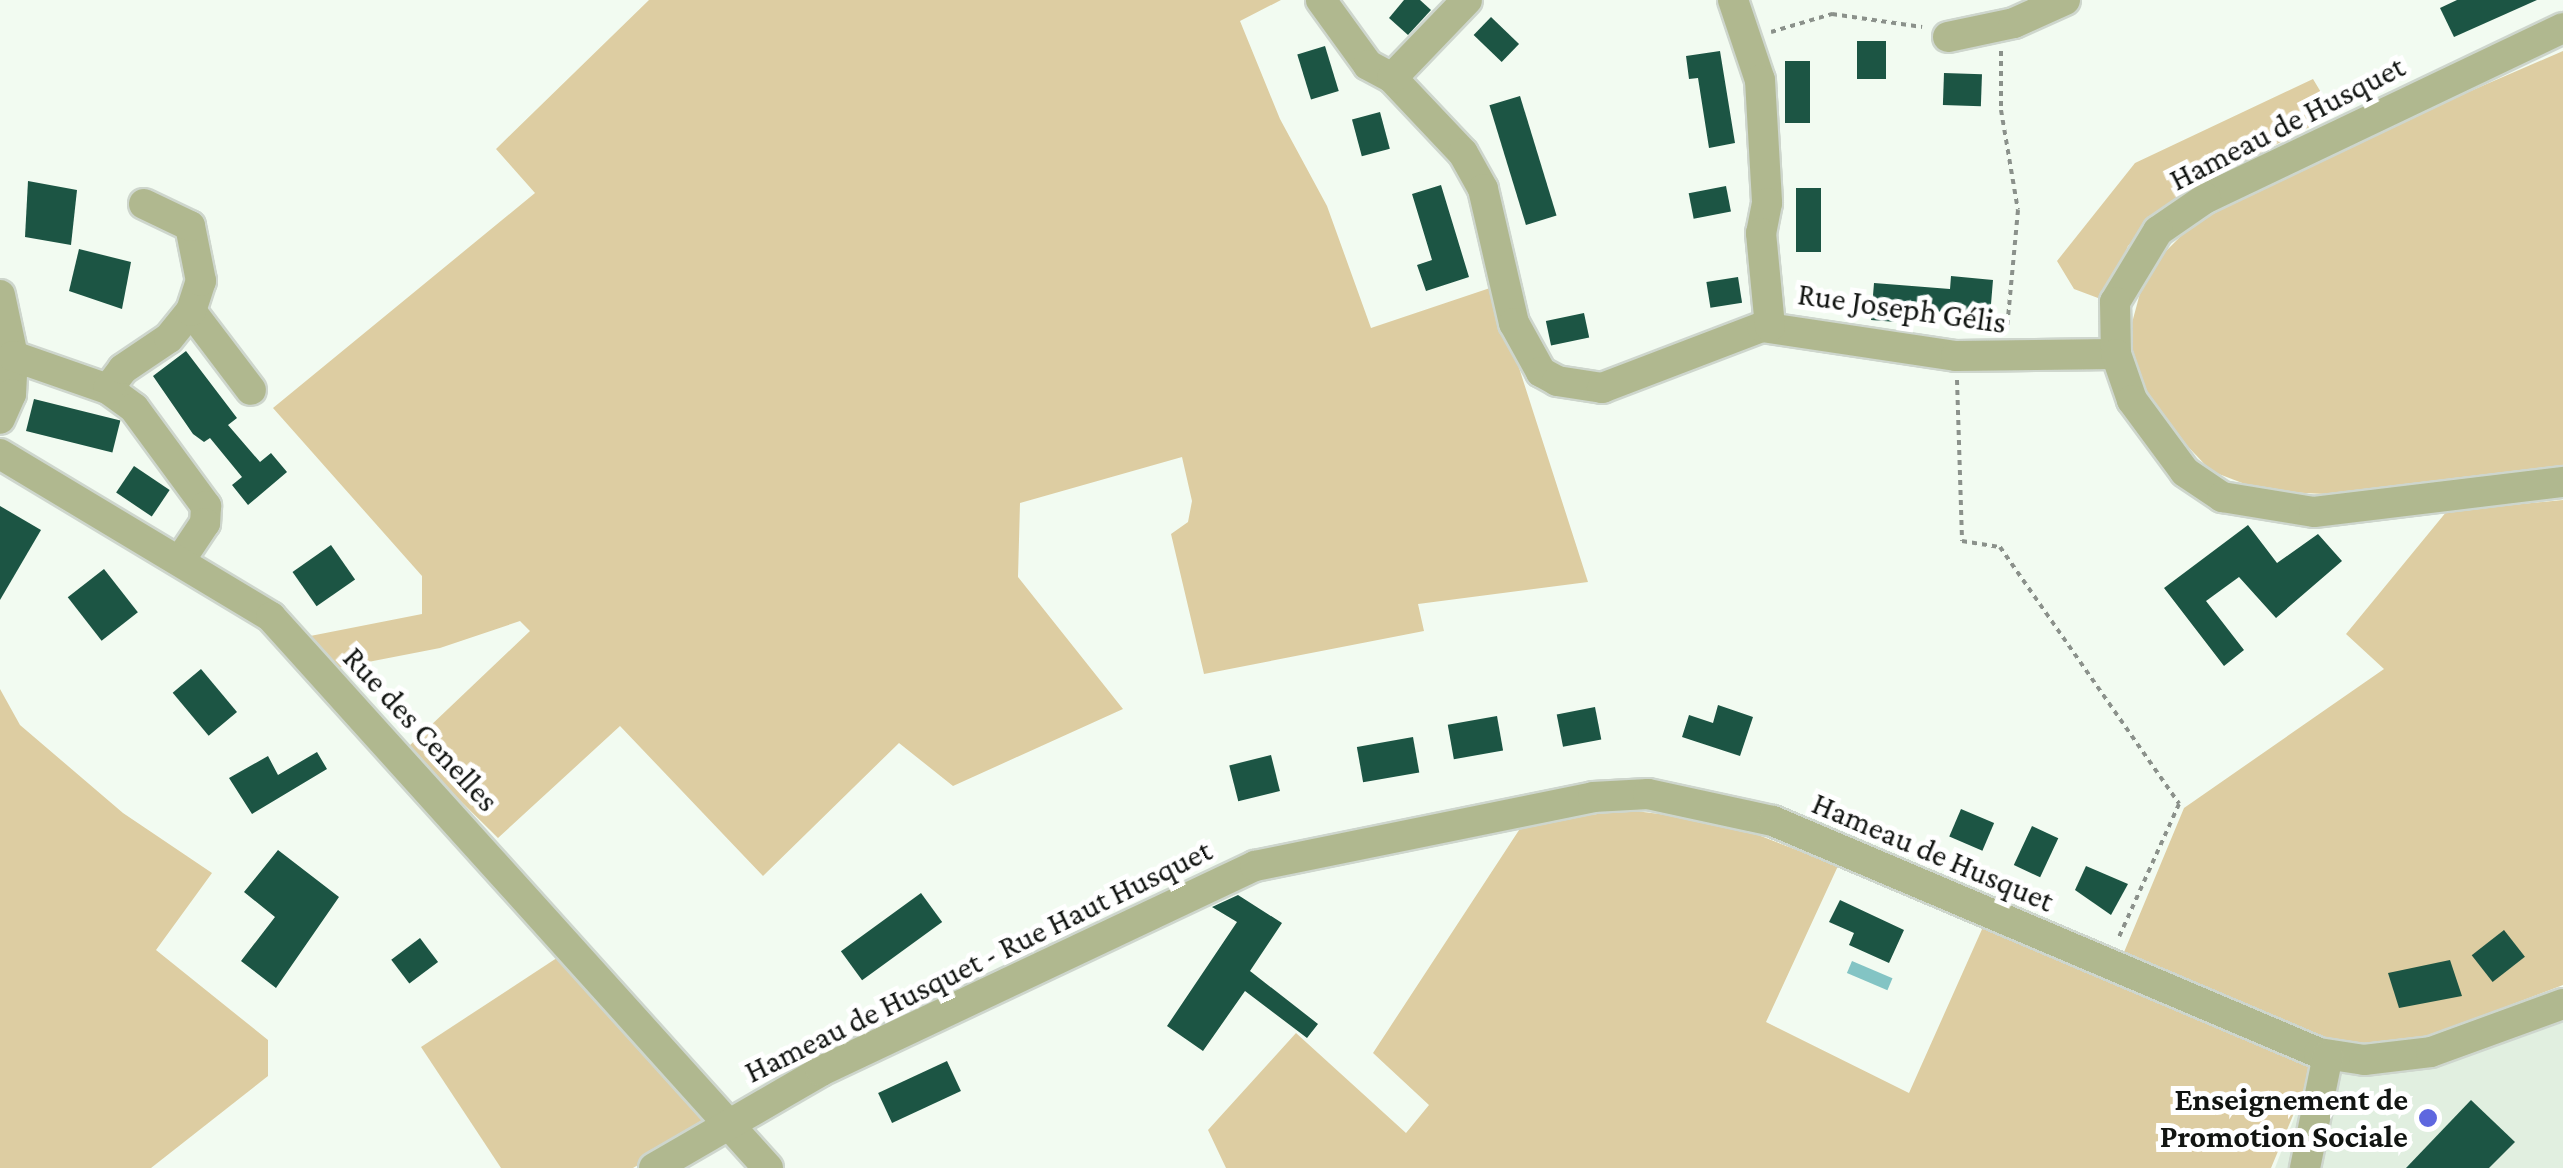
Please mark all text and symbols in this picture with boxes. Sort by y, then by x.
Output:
street label: Hameau de Husquet [2163,47,2411,199]
street label: Rue Joseph Gélis [1795,274,2009,342]
street label: Rue des Cenelles [335,639,507,819]
street label: Hameau de Husquet [1806,784,2060,920]
street label: Hameau de Husquet - Rue Haut Husquet [738,831,1218,1091]
place label: Enseignement de Promotion Sociale [2160,1081,2408,1156]
marker: Enseignement de Promotion Sociale [2417,1107,2439,1129]

